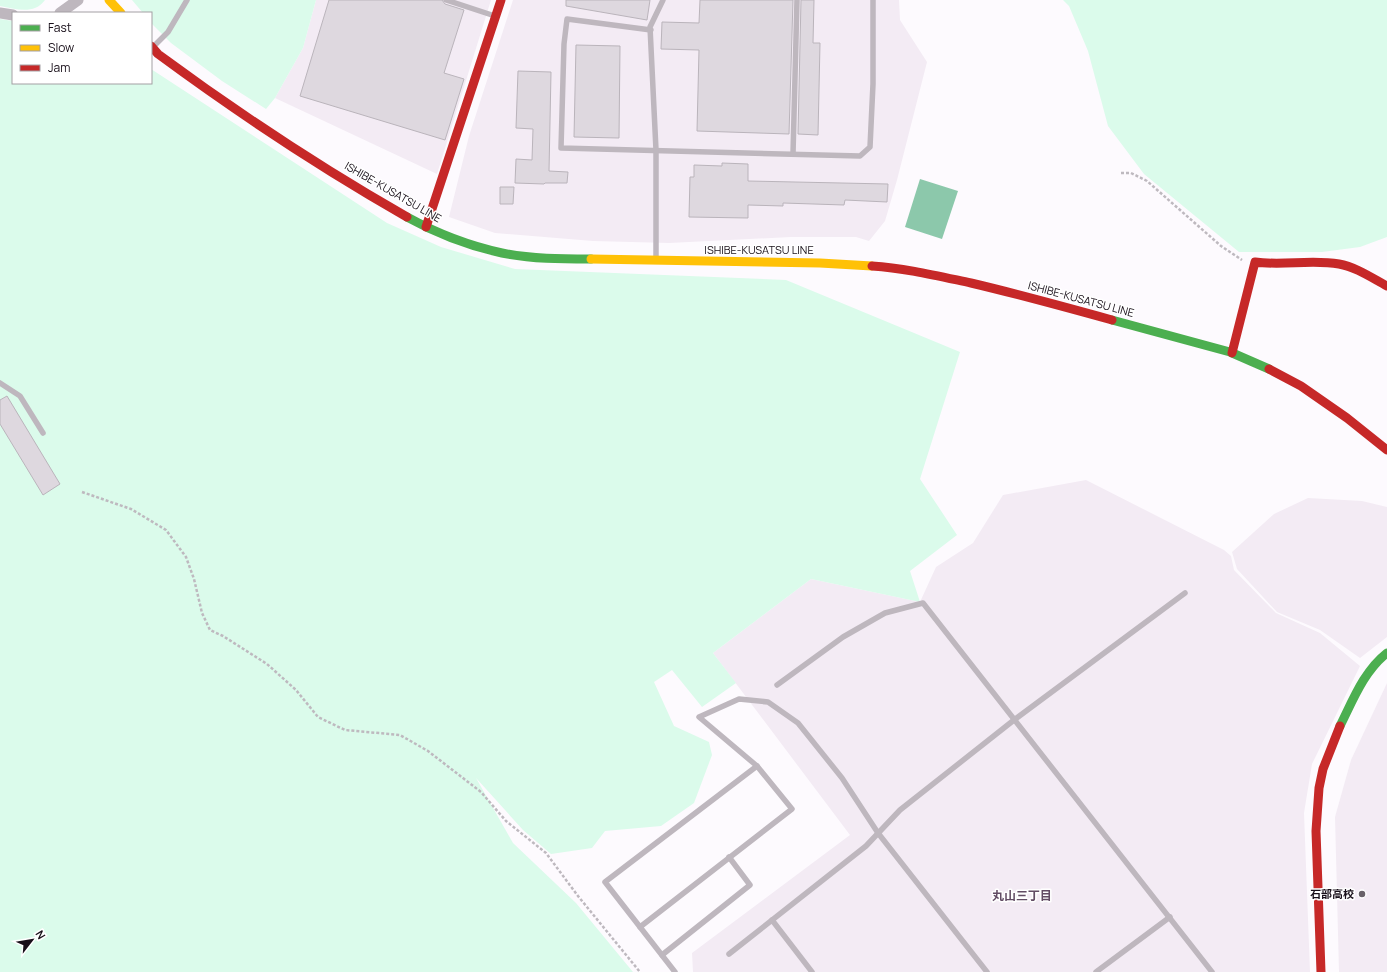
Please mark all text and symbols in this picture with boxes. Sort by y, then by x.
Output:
legend [12,12,152,84]
text: Fast [48,19,72,36]
text: Slow [48,39,74,56]
text: Jam [48,59,70,76]
street label: ISHIBE-KUSATSU LINE [342,158,444,225]
street label: ISHIBE-KUSATSU LINE [704,242,814,257]
street label: ISHIBE-KUSATSU LINE [1026,277,1136,320]
place label: 石部高校 [1310,886,1354,901]
district label: 丸山三丁目 [992,887,1052,904]
marker: 石部高校 [1357,889,1367,899]
north arrow [12,920,52,960]
text: N [33,927,50,942]

